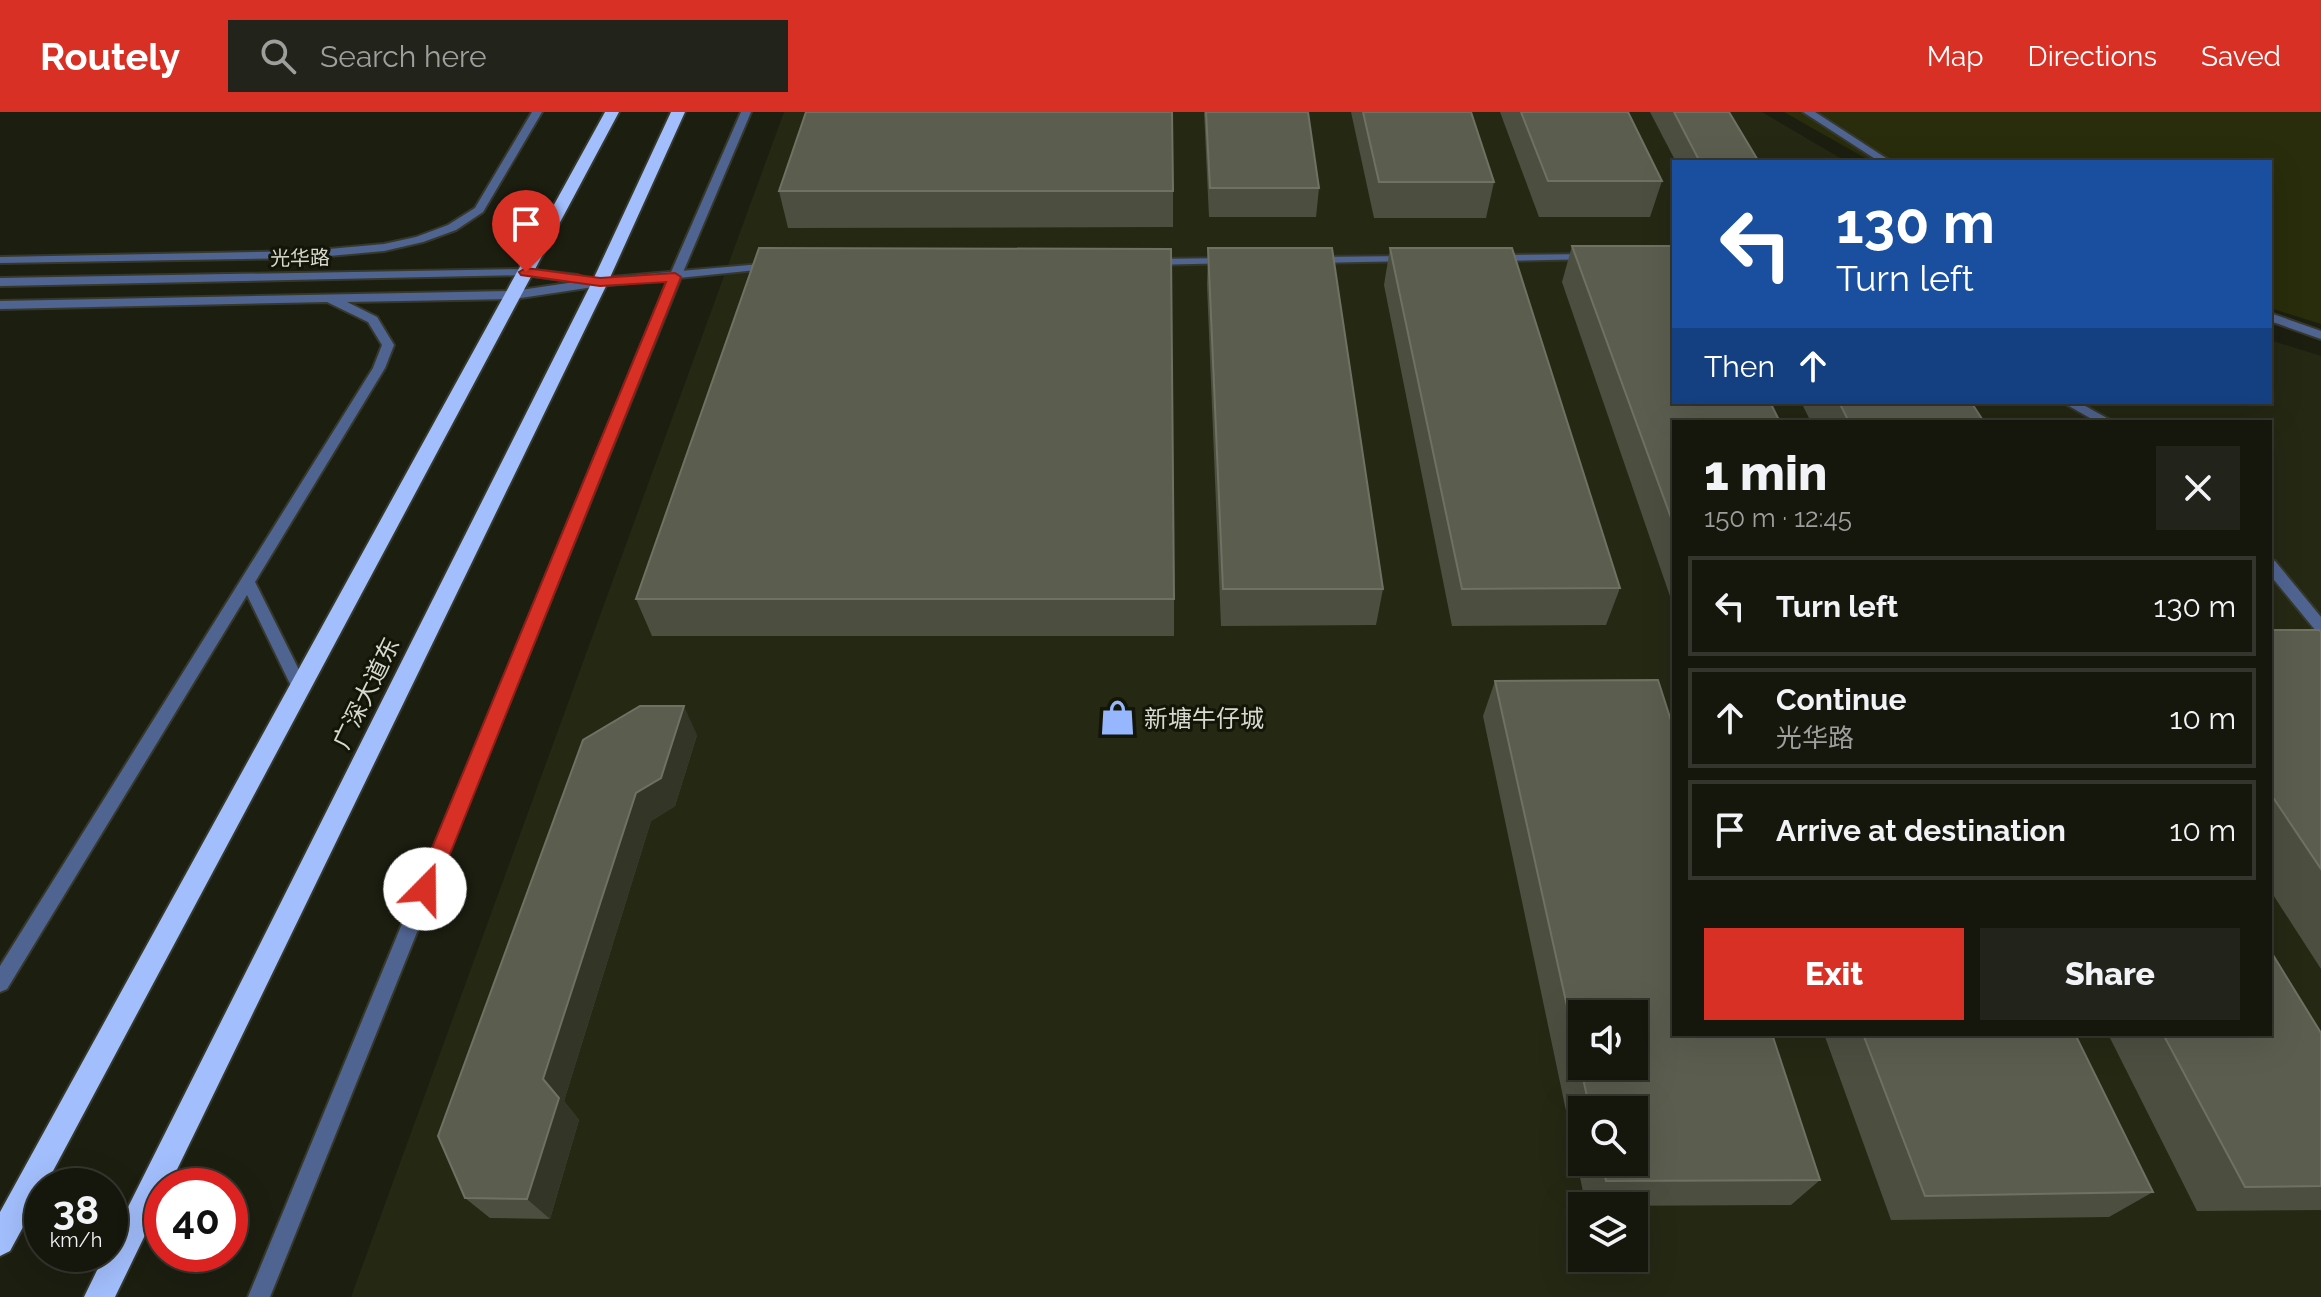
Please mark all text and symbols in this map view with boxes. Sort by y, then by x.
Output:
search box [228,20,788,92]
text: Routely [40,34,180,79]
icon: search [256,34,300,78]
text: Search here [320,39,487,74]
text: Map [1927,40,1984,73]
text: Directions [2028,40,2157,73]
text: Saved [2201,40,2281,73]
pin [492,190,560,272]
text: 130 m [1836,190,1995,256]
icon: left [1704,192,1808,296]
icon: arrive [504,202,548,246]
street label: 光华路 [270,245,330,271]
text: Turn left [1836,257,1974,299]
icon: ahead [1791,344,1835,388]
text: Then [1704,349,1775,384]
text: 1 min [1704,445,1827,501]
button: close [2156,446,2240,530]
text: 150 m · 12:45 [1704,503,1852,533]
icon: left [1708,584,1752,628]
text: Turn left [1776,589,1898,624]
text: 130 m [2154,589,2236,624]
street label: 广深大道东 [327,633,405,753]
text: Continue [1776,682,1907,717]
icon: ahead [1708,696,1752,740]
shop icon: 新塘牛仔城 [1099,699,1137,737]
text: 10 m [2170,701,2236,736]
place label: 新塘牛仔城 [1144,704,1264,733]
text: 光华路 [1776,723,1854,753]
icon: arrive [1708,808,1752,852]
text: Arrive at destination [1776,813,2066,848]
text: 10 m [2170,813,2236,848]
position arrow [383,847,467,931]
button: Exit [1704,928,1964,1020]
button: Share [1980,928,2240,1020]
map controls [1568,1000,1648,1272]
button: sound [1568,1000,1648,1080]
button: search [1568,1096,1648,1176]
speed limit sign: 40 [144,1168,248,1272]
text: 38 [53,1186,99,1233]
button: layers [1568,1192,1648,1272]
text: km/h [50,1228,102,1252]

